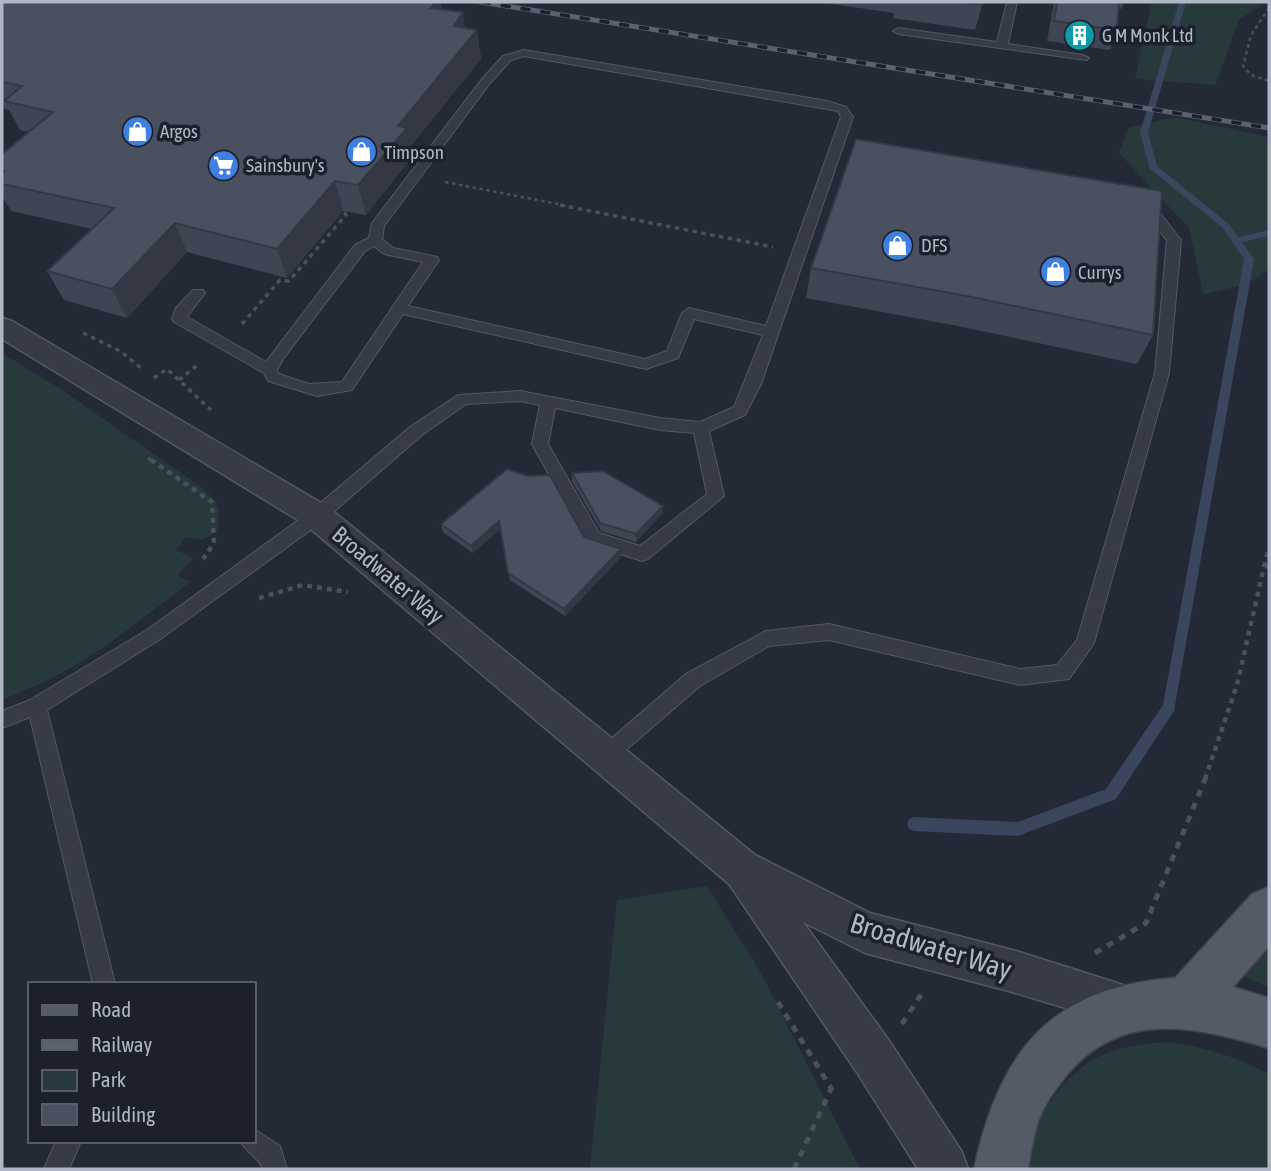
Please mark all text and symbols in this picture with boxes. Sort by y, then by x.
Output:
building icon: G M Monk Ltd [1062,18,1096,52]
place label: G M Monk Ltd [1102,24,1194,46]
shop icon: Argos [120,114,154,148]
place label: Argos [160,120,198,142]
shop icon: Timpson [344,135,378,169]
place label: Timpson [384,141,444,163]
supermarket icon: Sainsbury's [206,148,240,182]
place label: Sainsbury's [246,154,325,176]
shop icon: DFS [881,228,915,262]
place label: DFS [921,234,947,256]
shop icon: Currys [1038,255,1072,289]
place label: Currys [1078,261,1122,283]
street label: Broadwater Way [327,521,449,629]
street label: Broadwater Way [846,906,1016,986]
legend [28,982,256,1143]
text: Road [91,997,131,1021]
text: Railway [91,1032,153,1056]
text: Park [91,1067,126,1091]
text: Building [91,1102,155,1126]

